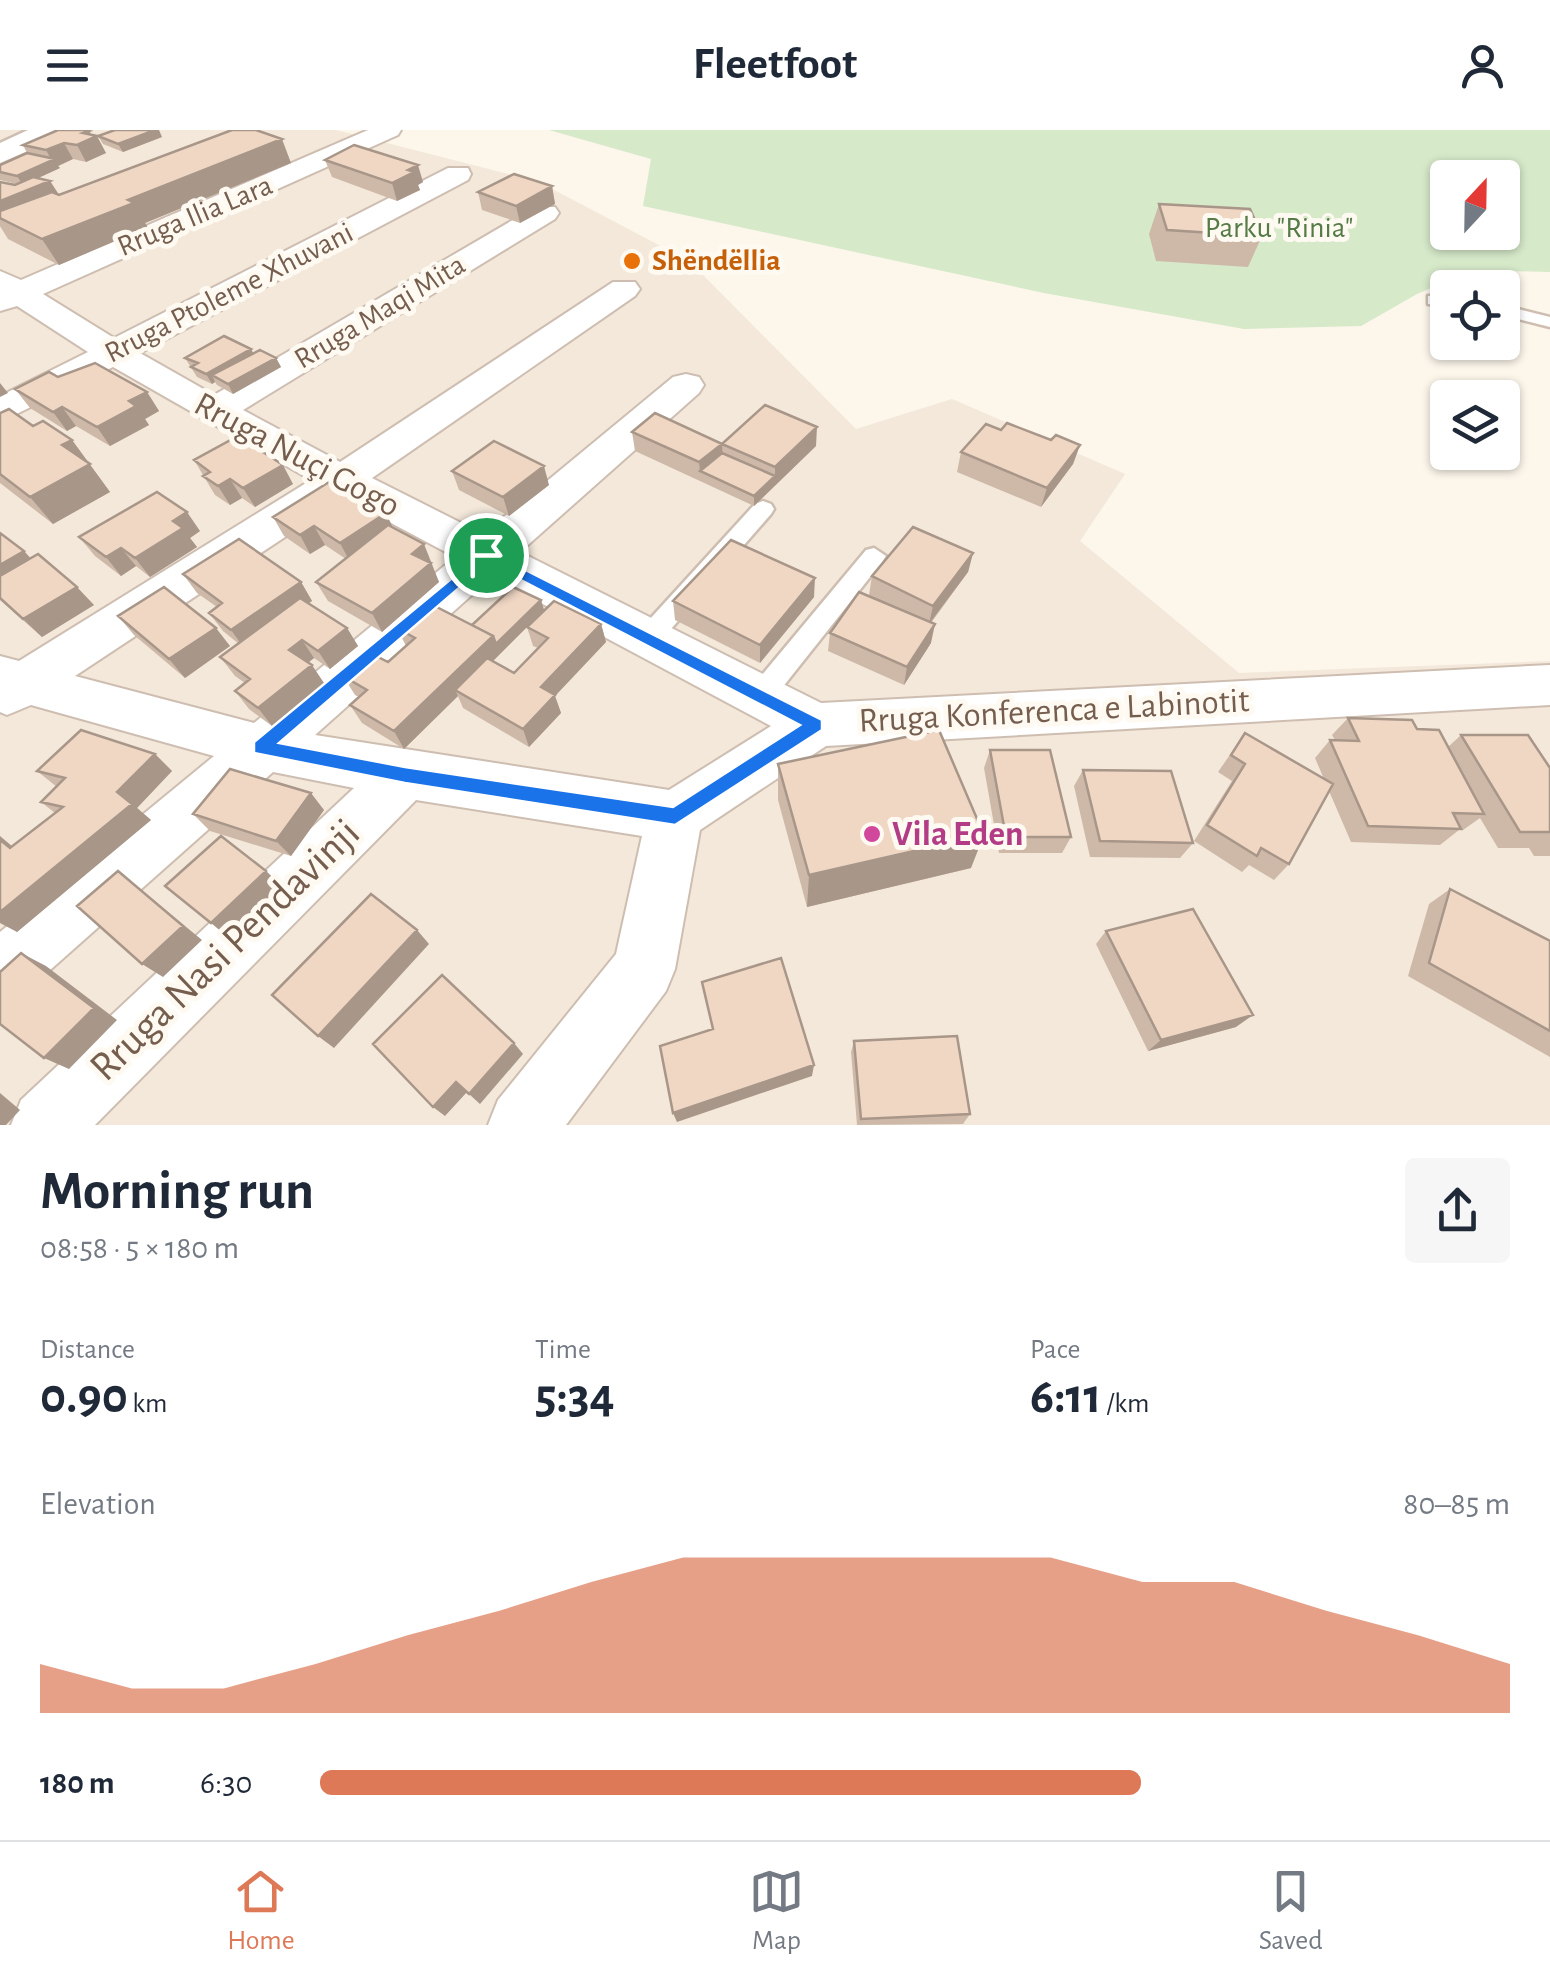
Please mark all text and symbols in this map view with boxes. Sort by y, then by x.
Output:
icon: menu [40,38,95,93]
icon: person [1455,38,1510,93]
text: Fleetfoot [693,42,857,87]
north arrow [1430,160,1520,250]
map controls [1430,160,1520,470]
street label: Rruga Ilia Lara [113,170,277,262]
park label: Parku "Rinia" [1205,213,1353,243]
street label: Rruga Ptoleme Xhuvani [100,217,358,369]
place label: Shëndëllia [652,246,781,276]
street label: Rruga Maqi Mita [289,249,471,375]
marker: Shëndëllia [621,250,643,272]
button: locate [1430,270,1520,360]
button: layers [1430,380,1520,470]
street label: Rruga Nuçi Gogo [188,386,406,524]
pin [444,513,529,598]
icon: arrive [459,528,514,583]
street label: Rruga Konferenca e Labinotit [858,683,1250,739]
street label: Rruga Nasi Pendavinji [82,811,368,1089]
place label: Vila Eden [892,817,1024,852]
marker: Vila Eden [861,823,883,845]
button: share [1405,1158,1510,1263]
text: Morning run [40,1164,314,1219]
text: 08:58 · 5 × 180 m [40,1232,239,1264]
text: Distance [40,1336,135,1364]
text: Time [535,1336,591,1364]
text: Pace [1030,1336,1080,1364]
text: 0.90 [40,1372,128,1422]
text: 5:34 [535,1372,615,1422]
text: 6:11 [1030,1372,1102,1422]
text: km [128,1390,168,1418]
text: /km [1102,1390,1149,1418]
text: Elevation [40,1488,156,1520]
text: 80–85 m [1403,1488,1510,1520]
text: 180 m [40,1767,115,1799]
text: 6:30 [200,1767,252,1799]
tab: Home [227,1864,295,1958]
tab: Map [749,1864,804,1958]
tab: Saved [1259,1864,1323,1958]

